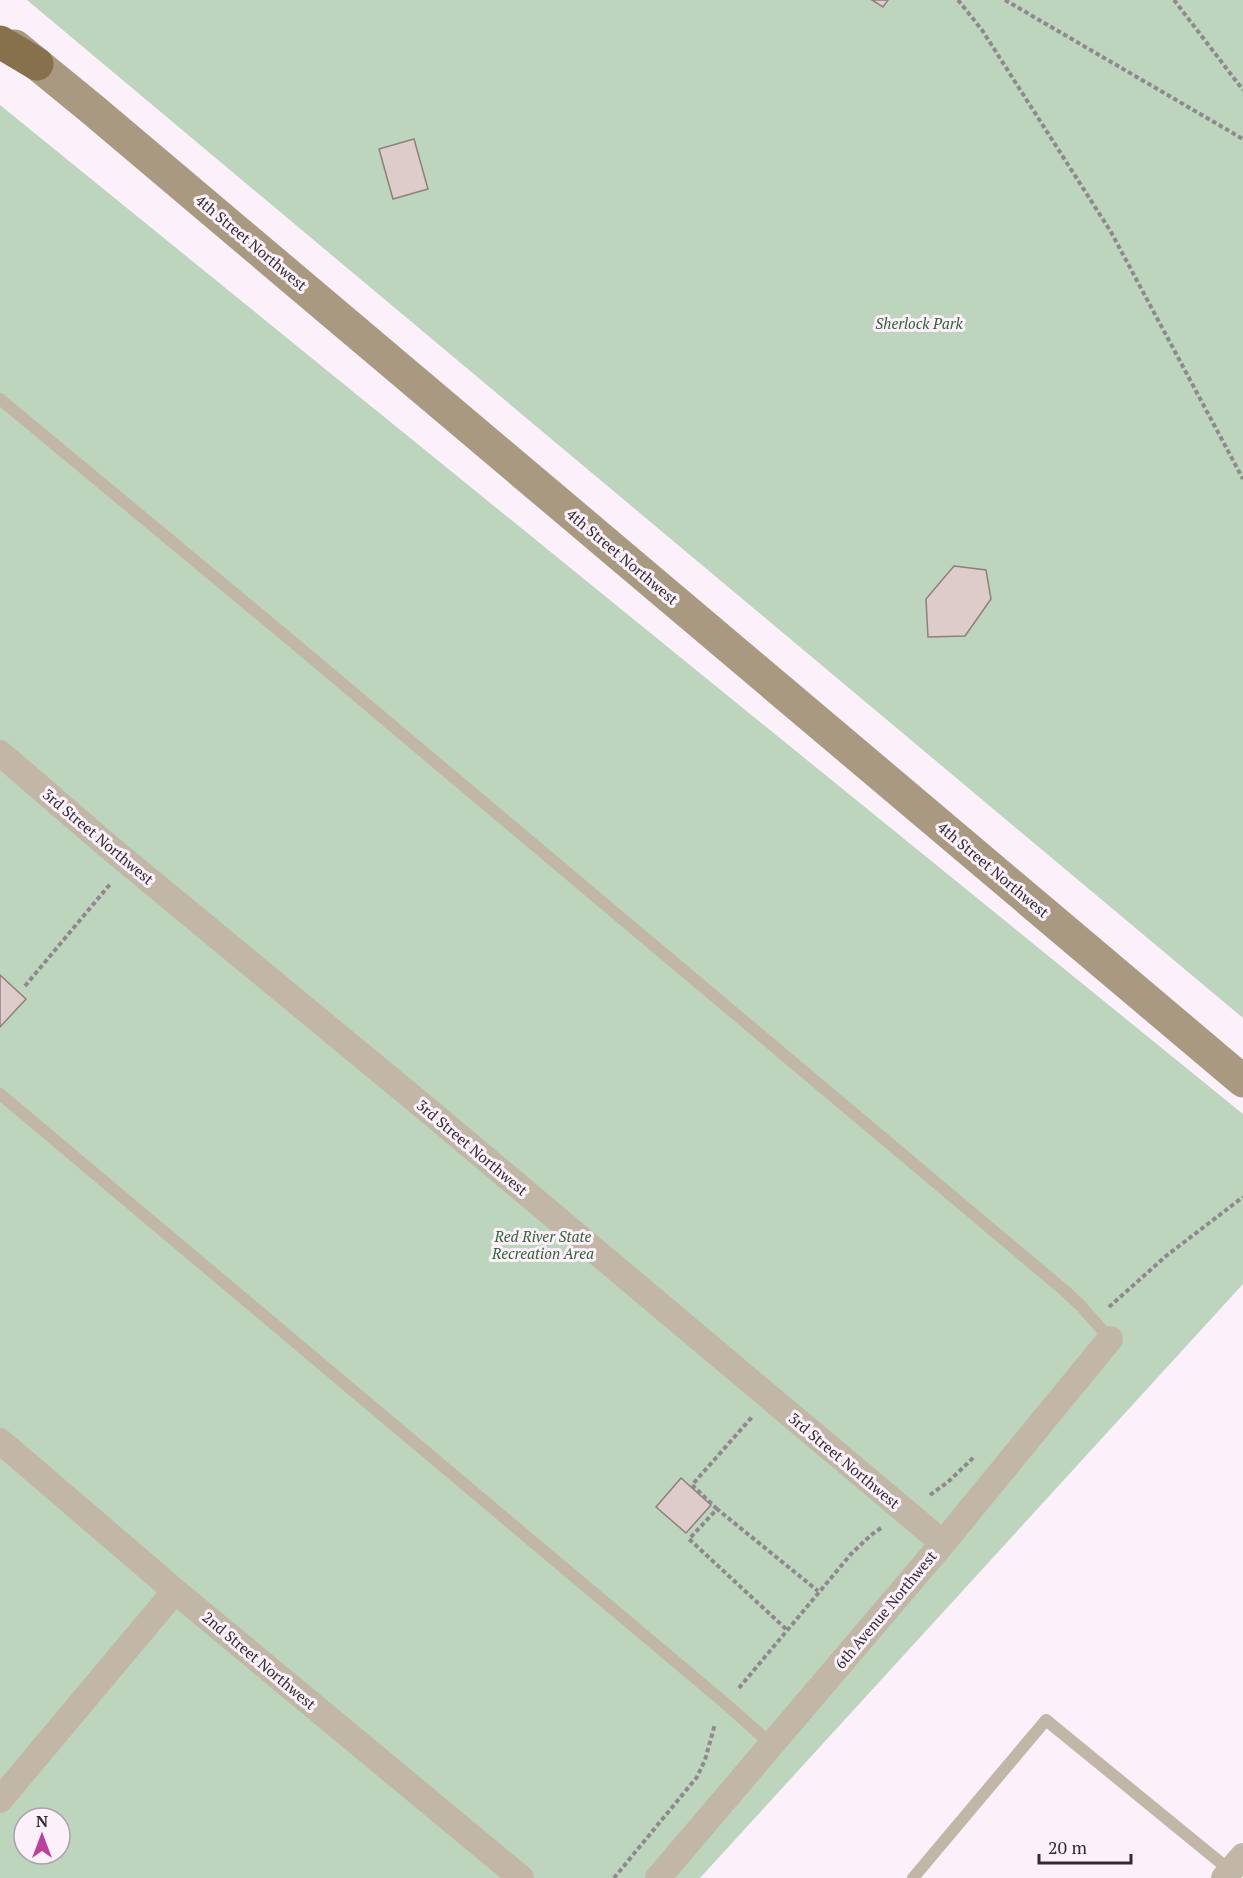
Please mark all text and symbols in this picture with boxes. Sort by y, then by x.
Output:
street label: 4th Street Northwest [192,190,312,295]
park label: Sherlock Park [875,313,963,333]
street label: 4th Street Northwest [563,504,683,609]
street label: 3rd Street Northwest [39,784,159,889]
street label: 4th Street Northwest [934,817,1054,922]
street label: 3rd Street Northwest [413,1095,533,1200]
park label: Red River State Recreation Area [491,1226,594,1263]
street label: 3rd Street Northwest [785,1408,905,1513]
street label: 6th Avenue Northwest [830,1546,941,1673]
street label: 2nd Street Northwest [199,1607,321,1714]
north arrow [12,1806,72,1866]
text: N [36,1810,48,1832]
scale bar [1039,1827,1130,1865]
text: 20 m [1048,1835,1088,1859]

